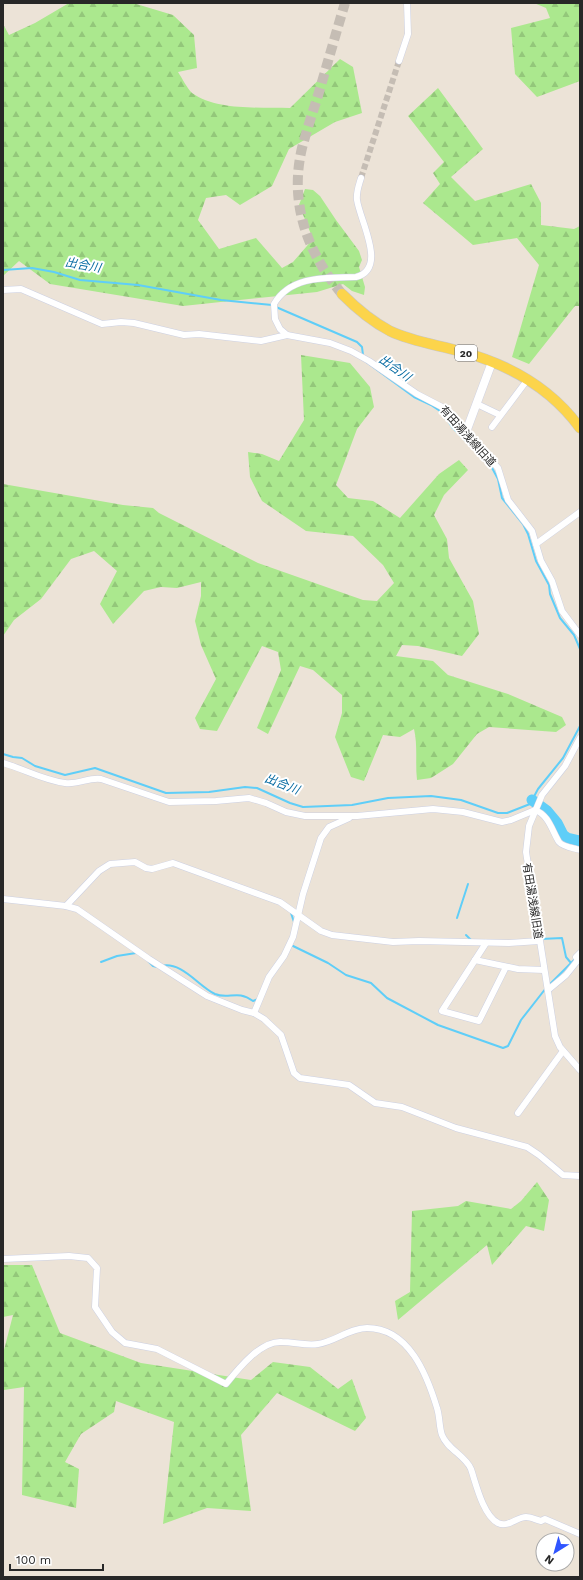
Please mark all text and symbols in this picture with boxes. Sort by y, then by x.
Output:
water label: 出合川 [64,255,104,275]
road number: 20 [455,345,477,361]
water label: 出合川 [376,352,415,385]
street label: 有田湯浅線旧道 [437,403,498,469]
water label: 出合川 [263,771,303,798]
street label: 有田湯浅線旧道 [520,862,545,940]
north arrow [535,1532,575,1572]
scale bar [10,1546,103,1572]
text: N [542,1552,556,1567]
text: 100 m [16,1553,51,1567]

